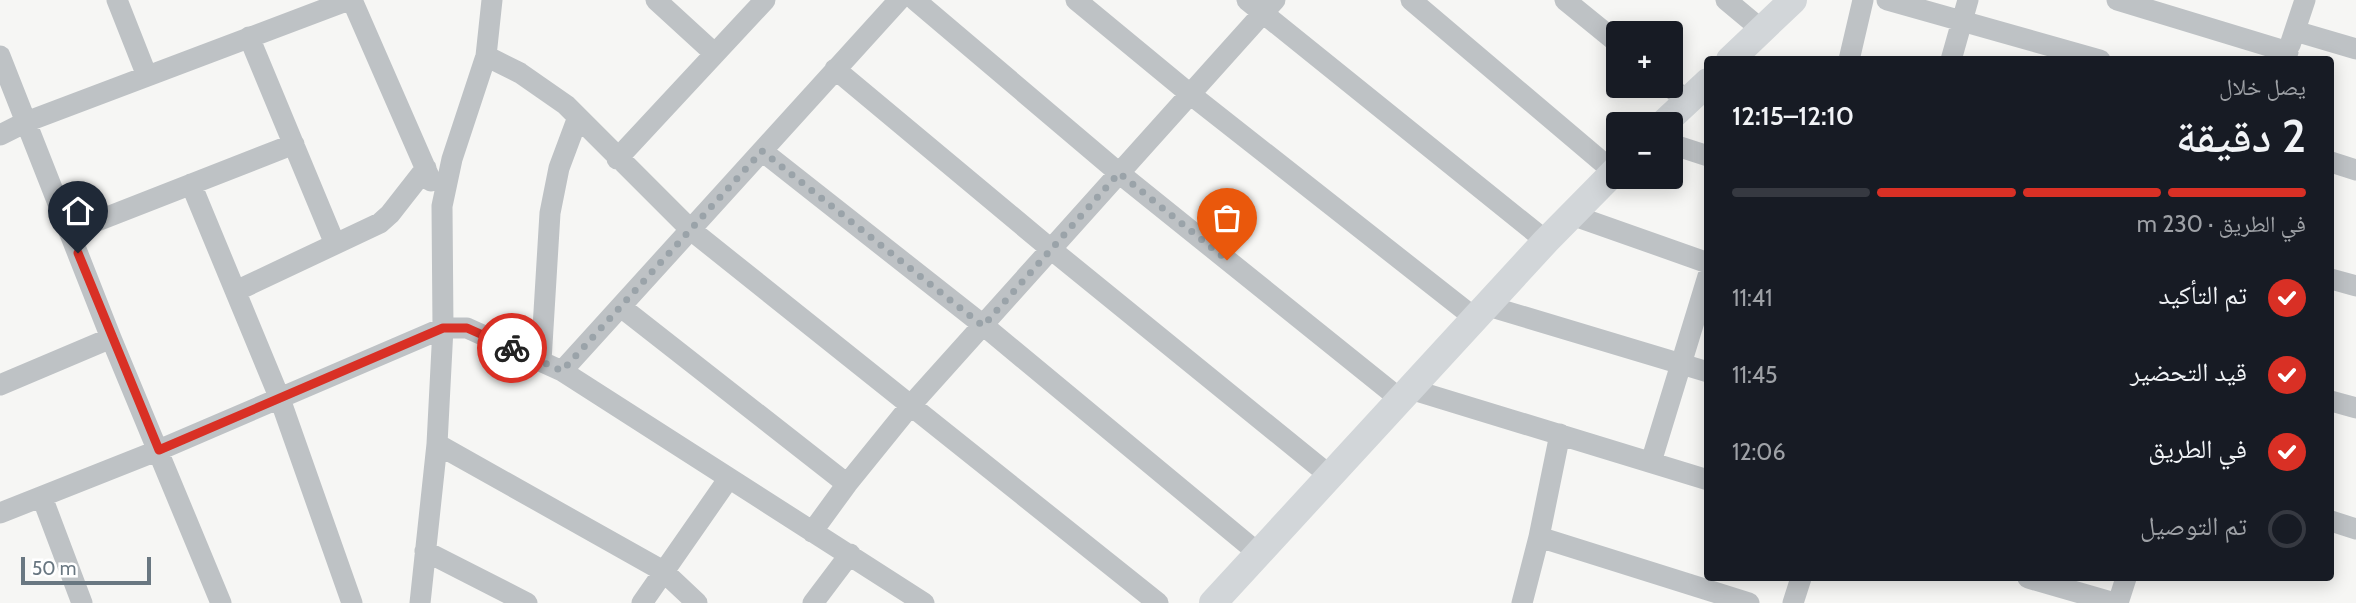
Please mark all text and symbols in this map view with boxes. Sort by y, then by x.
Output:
map controls [1606,21,1683,189]
button: + [1606,21,1683,98]
text: يصل خلال [2219,73,2306,101]
text: 12:10–12:15 [1732,100,1854,132]
text: 2 دقيقة [2176,108,2306,164]
button: − [1606,112,1683,189]
pin [48,181,108,253]
pin [1197,188,1257,260]
icon: home [59,192,97,230]
icon: bag [1208,199,1246,237]
text: في الطريق · 230 m [2137,210,2306,238]
text: تم التأكيد [2158,279,2247,311]
icon: check [2268,279,2306,317]
text: 11:41 [1732,284,1773,312]
courier [477,313,547,383]
icon: bike [493,329,531,367]
text: قيد التحضير [2130,356,2247,388]
icon: check [2268,356,2306,394]
text: 11:45 [1732,361,1778,389]
text: في الطريق [2148,433,2247,465]
icon: check [2268,433,2306,471]
text: 12:06 [1732,438,1785,466]
text: تم التوصيل [2140,510,2247,542]
scale bar [21,554,150,586]
text: 50 m [32,557,76,580]

